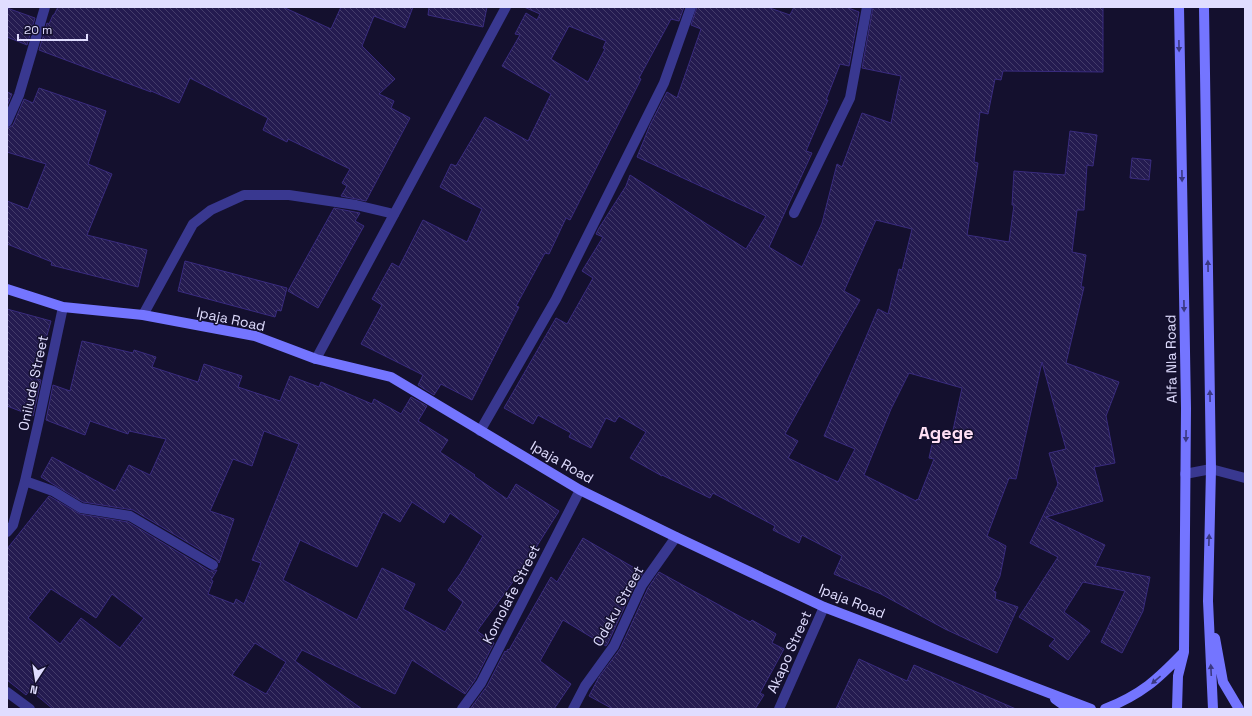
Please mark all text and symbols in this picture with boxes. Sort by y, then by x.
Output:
scale bar [18,16,87,42]
text: 20 m [24,22,52,38]
one-way arrow [1176,40,1182,53]
one-way arrow [1178,170,1185,182]
one-way arrow [1205,259,1211,272]
one-way arrow [1181,300,1187,313]
street label: Ipaja Road [195,303,267,335]
street label: Alfa Nla Road [1161,314,1181,404]
street label: Onilude Street [14,334,52,432]
one-way arrow [1207,389,1213,402]
district label: Agege [918,421,974,444]
one-way arrow [1183,430,1189,443]
street label: Ipaja Road [527,437,597,487]
one-way arrow [1206,533,1212,546]
street label: Komolafe Street [478,541,544,647]
street label: Odeku Street [589,563,647,649]
street label: Ipaja Road [816,580,888,622]
street label: Akapo Street [763,608,815,696]
north arrow [16,660,56,700]
one-way arrow [1208,664,1215,676]
one-way arrow [1151,675,1162,684]
text: N [29,682,39,697]

